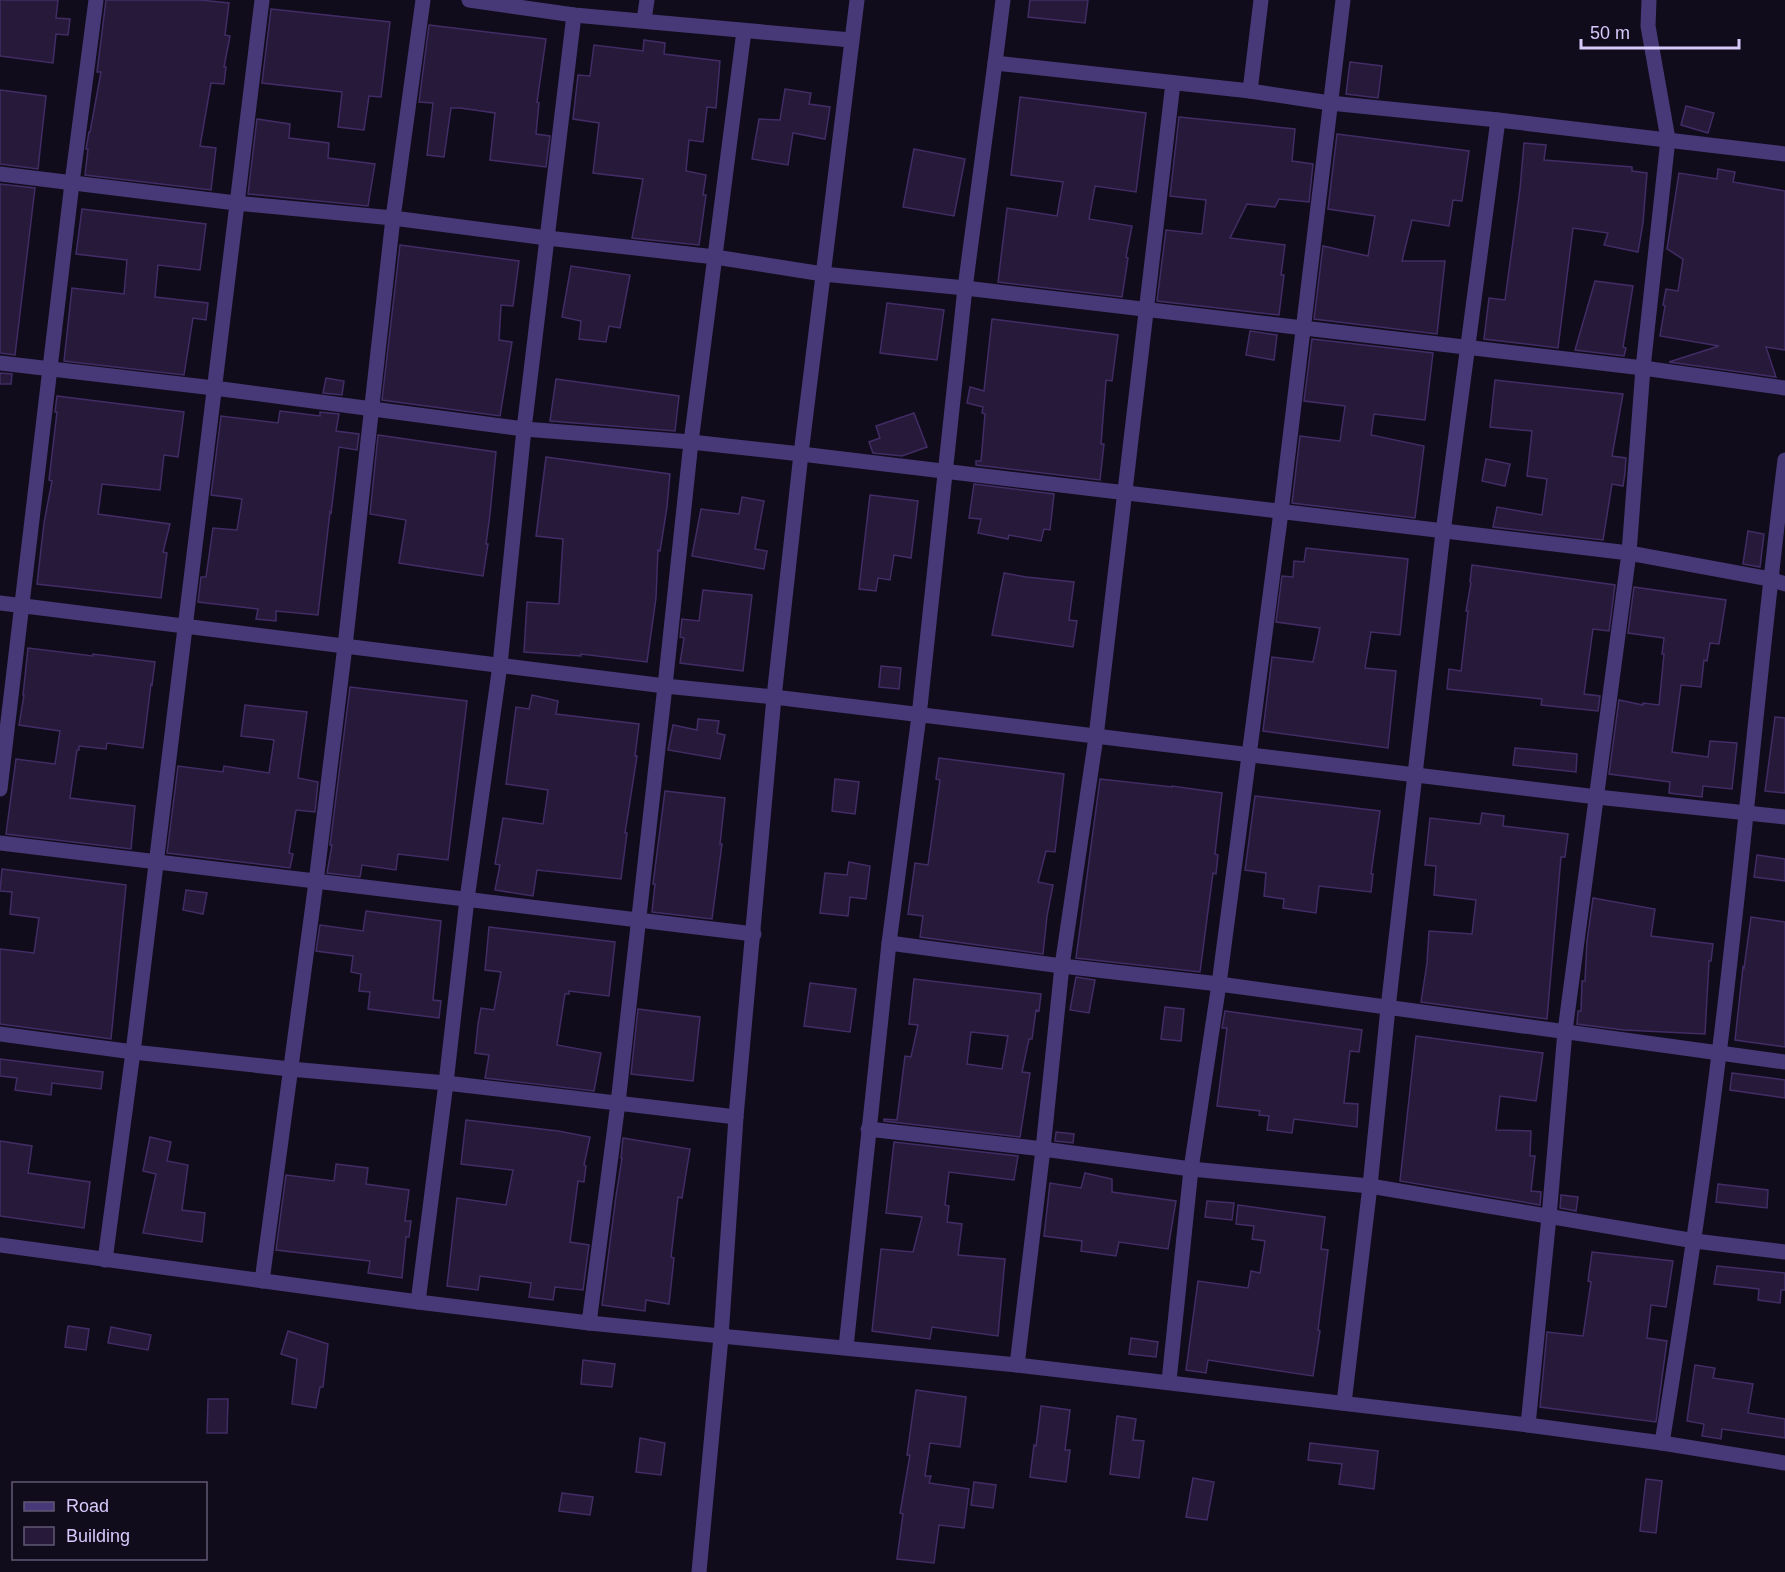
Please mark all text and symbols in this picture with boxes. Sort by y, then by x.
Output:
scale bar [1581,12,1738,50]
text: 50 m [1590,23,1630,43]
legend [12,1482,207,1560]
text: Road [66,1496,109,1516]
text: Building [66,1526,130,1546]

